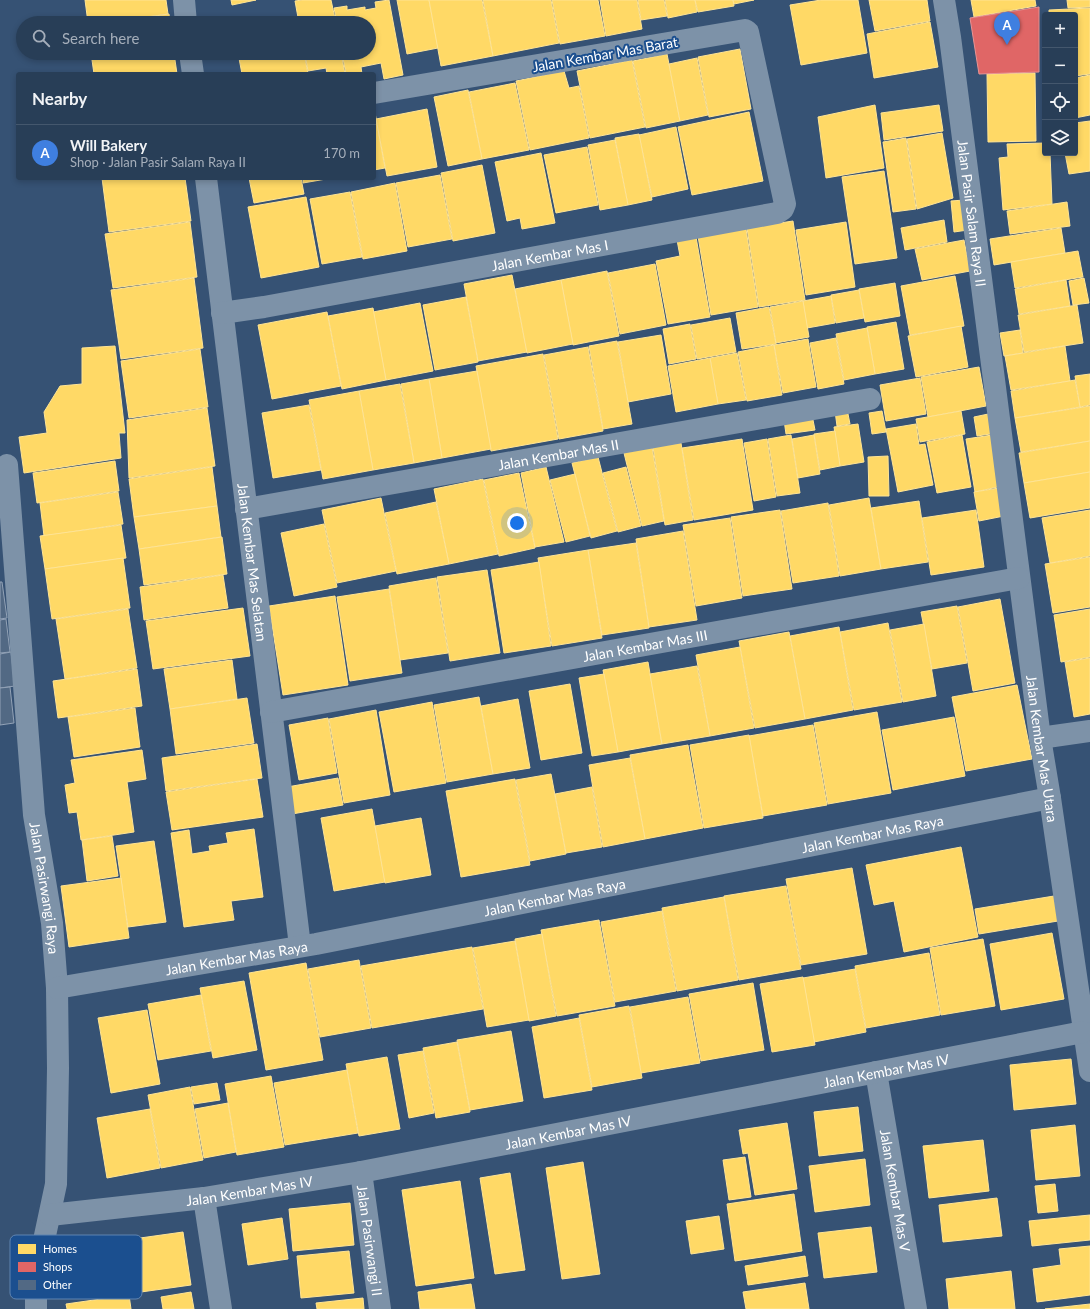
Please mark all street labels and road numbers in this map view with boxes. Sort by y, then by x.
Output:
street label: Jalan Kembar Mas Barat [531,33,679,75]
street label: Jalan Pasir Salam Raya II [955,139,990,288]
street label: Jalan Kembar Mas I [490,236,610,274]
street label: Jalan Kembar Mas II [496,435,620,473]
street label: Jalan Kembar Mas Selatan [235,482,271,642]
street label: Jalan Kembar Mas III [581,625,709,665]
street label: Jalan Kembar Mas Utara [1023,674,1062,823]
street label: Jalan Kembar Mas Raya [800,811,945,856]
street label: Jalan Pasirwangi Raya [27,821,63,955]
street label: Jalan Kembar Mas Raya [482,874,627,919]
street label: Jalan Kembar Mas Raya [164,937,309,978]
street label: Jalan Kembar Mas IV [822,1050,951,1091]
street label: Jalan Kembar Mas IV [504,1111,633,1152]
street label: Jalan Kembar Mas V [877,1128,915,1253]
street label: Jalan Kembar Mas IV [185,1172,314,1208]
street label: Jalan Pasirwangi II [354,1184,387,1297]

